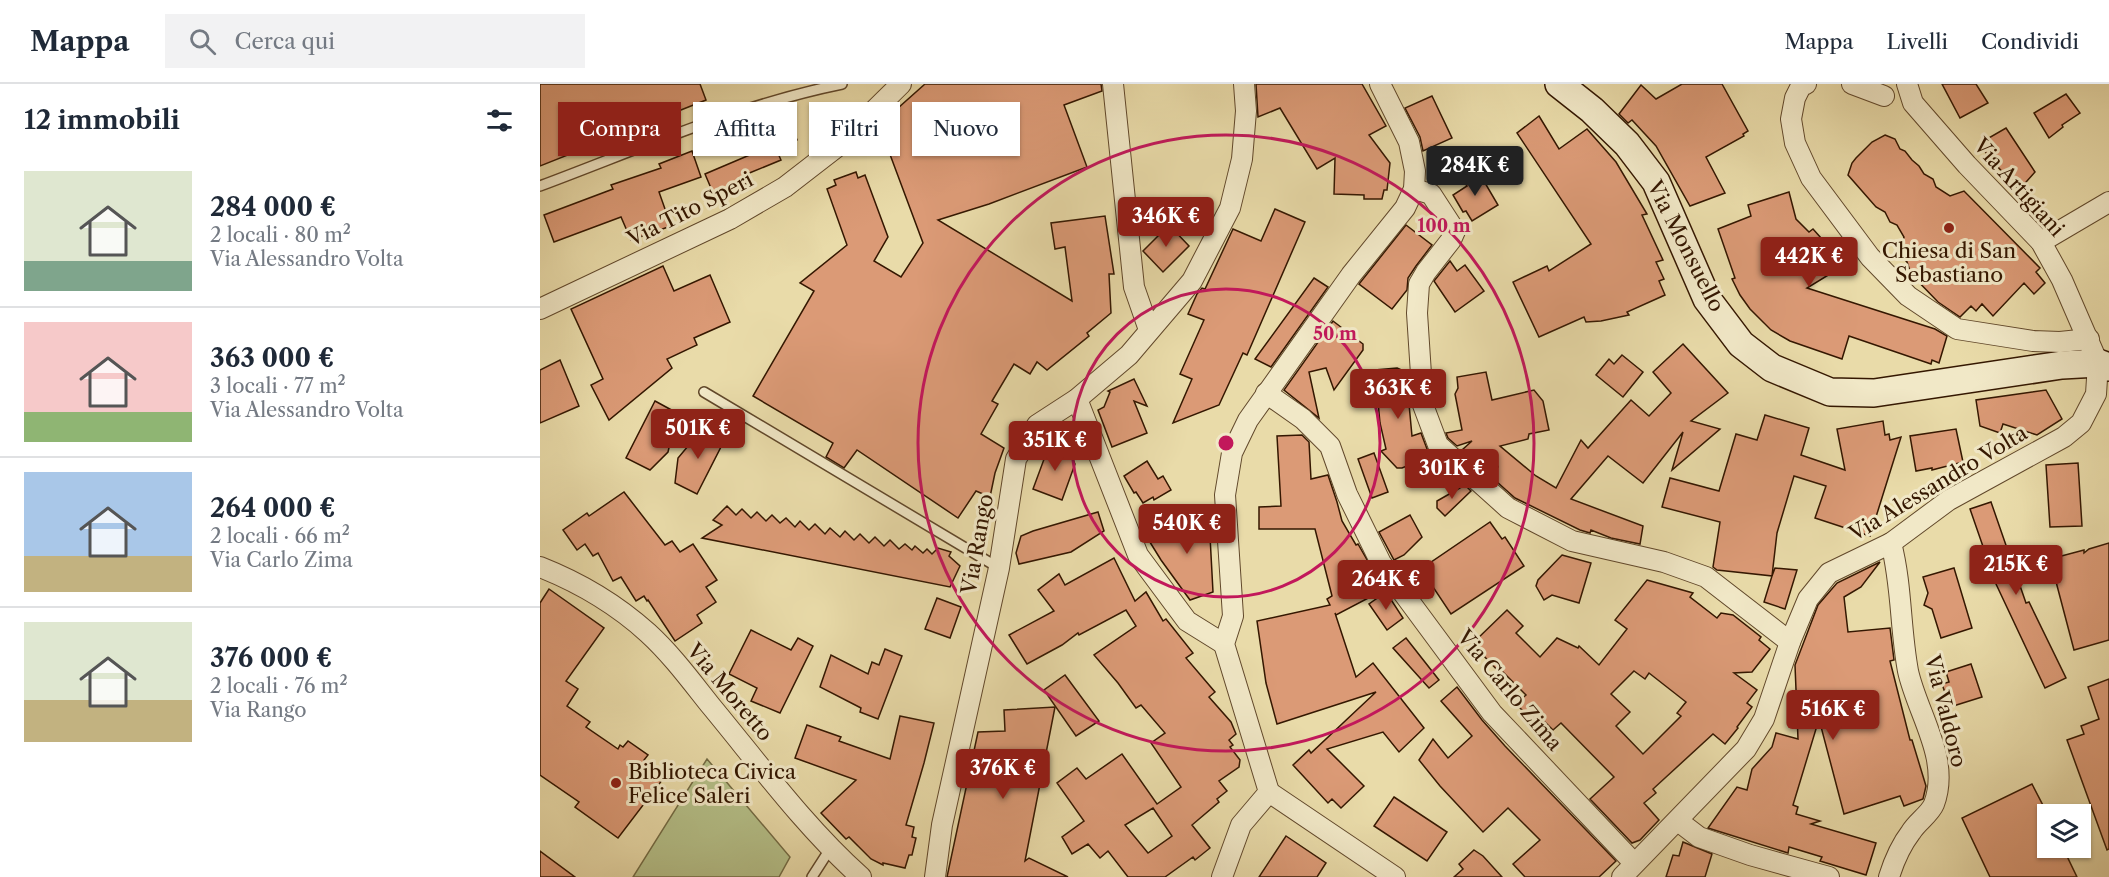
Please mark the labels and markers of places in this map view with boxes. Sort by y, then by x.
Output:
pin: 284K € [1426,146,1524,197]
pin: 346K € [1117,197,1215,248]
marker: Chiesa di San Sebastiano [1942,221,1956,235]
pin: 442K € [1760,237,1858,288]
place label: Chiesa di San Sebastiano [1882,238,2016,287]
pin: 363K € [1349,369,1447,420]
pin: 501K € [649,409,747,460]
pin: 351K € [1006,421,1104,472]
centre of rings [1216,433,1236,453]
pin: 301K € [1403,449,1501,500]
pin: 540K € [1138,504,1236,555]
pin: 215K € [1967,545,2065,596]
pin: 264K € [1337,560,1435,611]
pin: 516K € [1784,690,1882,741]
pin: 376K € [954,749,1052,800]
place label: Biblioteca Civica Felice Saleri [628,759,797,808]
marker: Biblioteca Civica Felice Saleri [609,776,623,790]

